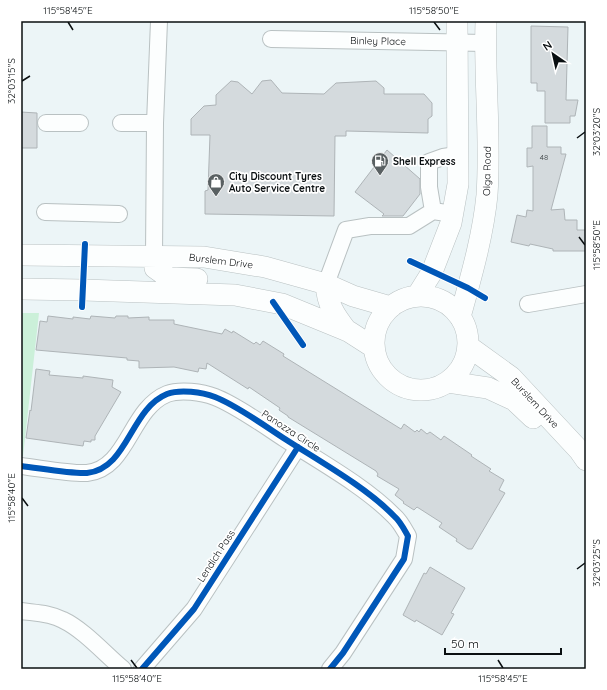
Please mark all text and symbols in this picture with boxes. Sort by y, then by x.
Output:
text: 115°58'45"E [43,4,93,17]
text: 115°58'50"E [409,4,459,17]
street label: Binley Place [350,34,406,48]
north arrow [533,34,573,74]
text: N [540,38,555,54]
text: 32°03'15"S [5,58,18,104]
text: 32°03'20"S [590,108,603,156]
street label: Olga Road [480,146,494,196]
fuel station icon: Shell Express [370,151,390,176]
house number: 48 [540,152,548,162]
place label: Shell Express [393,155,456,168]
place label: City Discount Tyres Auto Service Centre [229,170,325,195]
shop icon: City Discount Tyres Auto Service Centre [206,172,226,197]
text: 115°58'50"E [590,220,603,270]
street label: Burslem Drive [188,251,254,271]
street label: Burslem Drive [508,375,562,431]
street label: Panozza Circle [259,407,323,455]
text: 115°58'40"E [5,473,18,523]
street label: Lendich Pass [194,527,238,585]
text: 32°03'25"S [590,539,603,587]
scale bar [445,630,561,656]
text: 50 m [451,636,479,651]
text: 115°58'40"E [112,672,162,685]
text: 115°58'45"E [478,672,528,685]

